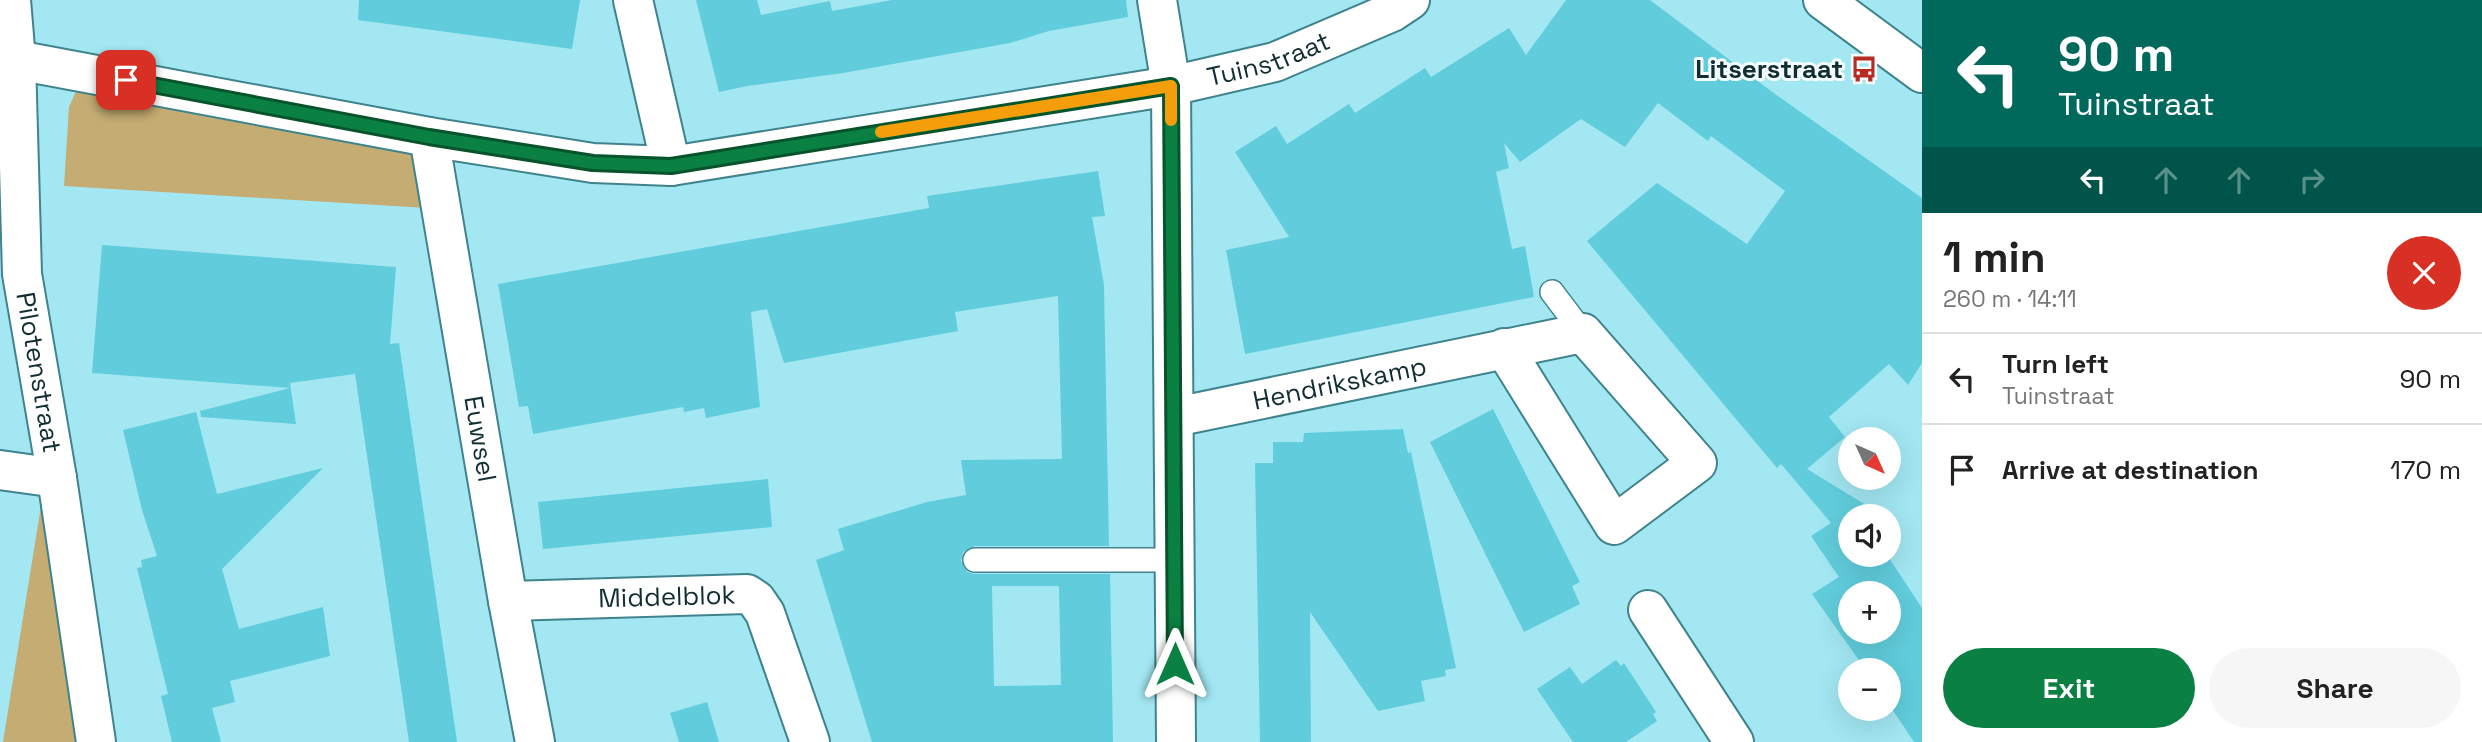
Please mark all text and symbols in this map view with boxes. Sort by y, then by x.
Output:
text: 90 m [2058,23,2174,85]
street label: Tuinstraat [1204,24,1335,94]
icon: left [1943,28,2034,119]
pin [96,50,156,110]
place label: Litserstraat [1695,52,1843,86]
bus stop icon: Litserstraat [1849,54,1879,84]
icon: arrive [107,61,145,99]
text: Tuinstraat [2058,84,2215,124]
icon: left [2074,161,2112,199]
icon: ahead [2147,161,2185,199]
icon: ahead [2220,161,2258,199]
icon: right [2293,161,2331,199]
text: 1 min [1943,231,2046,284]
button: close [2387,236,2461,310]
text: 260 m · 14:11 [1943,284,2077,314]
street label: Pilotenstraat [8,289,69,455]
text: Turn left [2002,347,2109,381]
street label: Hendrikskamp [1250,349,1429,418]
icon: left [1943,360,1981,398]
text: 90 m [2399,362,2461,396]
text: Tuinstraat [2002,381,2115,411]
street label: Euwsel [456,393,504,484]
north arrow [1838,427,1900,490]
map controls [1838,427,1901,721]
icon: arrive [1943,451,1981,489]
text: Arrive at destination [2002,453,2259,487]
text: 170 m [2390,453,2461,487]
button: sound [1838,504,1901,567]
street label: Middelblok [598,577,736,615]
button: + [1838,581,1901,644]
position arrow [1138,627,1212,701]
button: Exit [1943,648,2195,728]
button: Share [2209,648,2461,728]
button: − [1838,658,1901,721]

